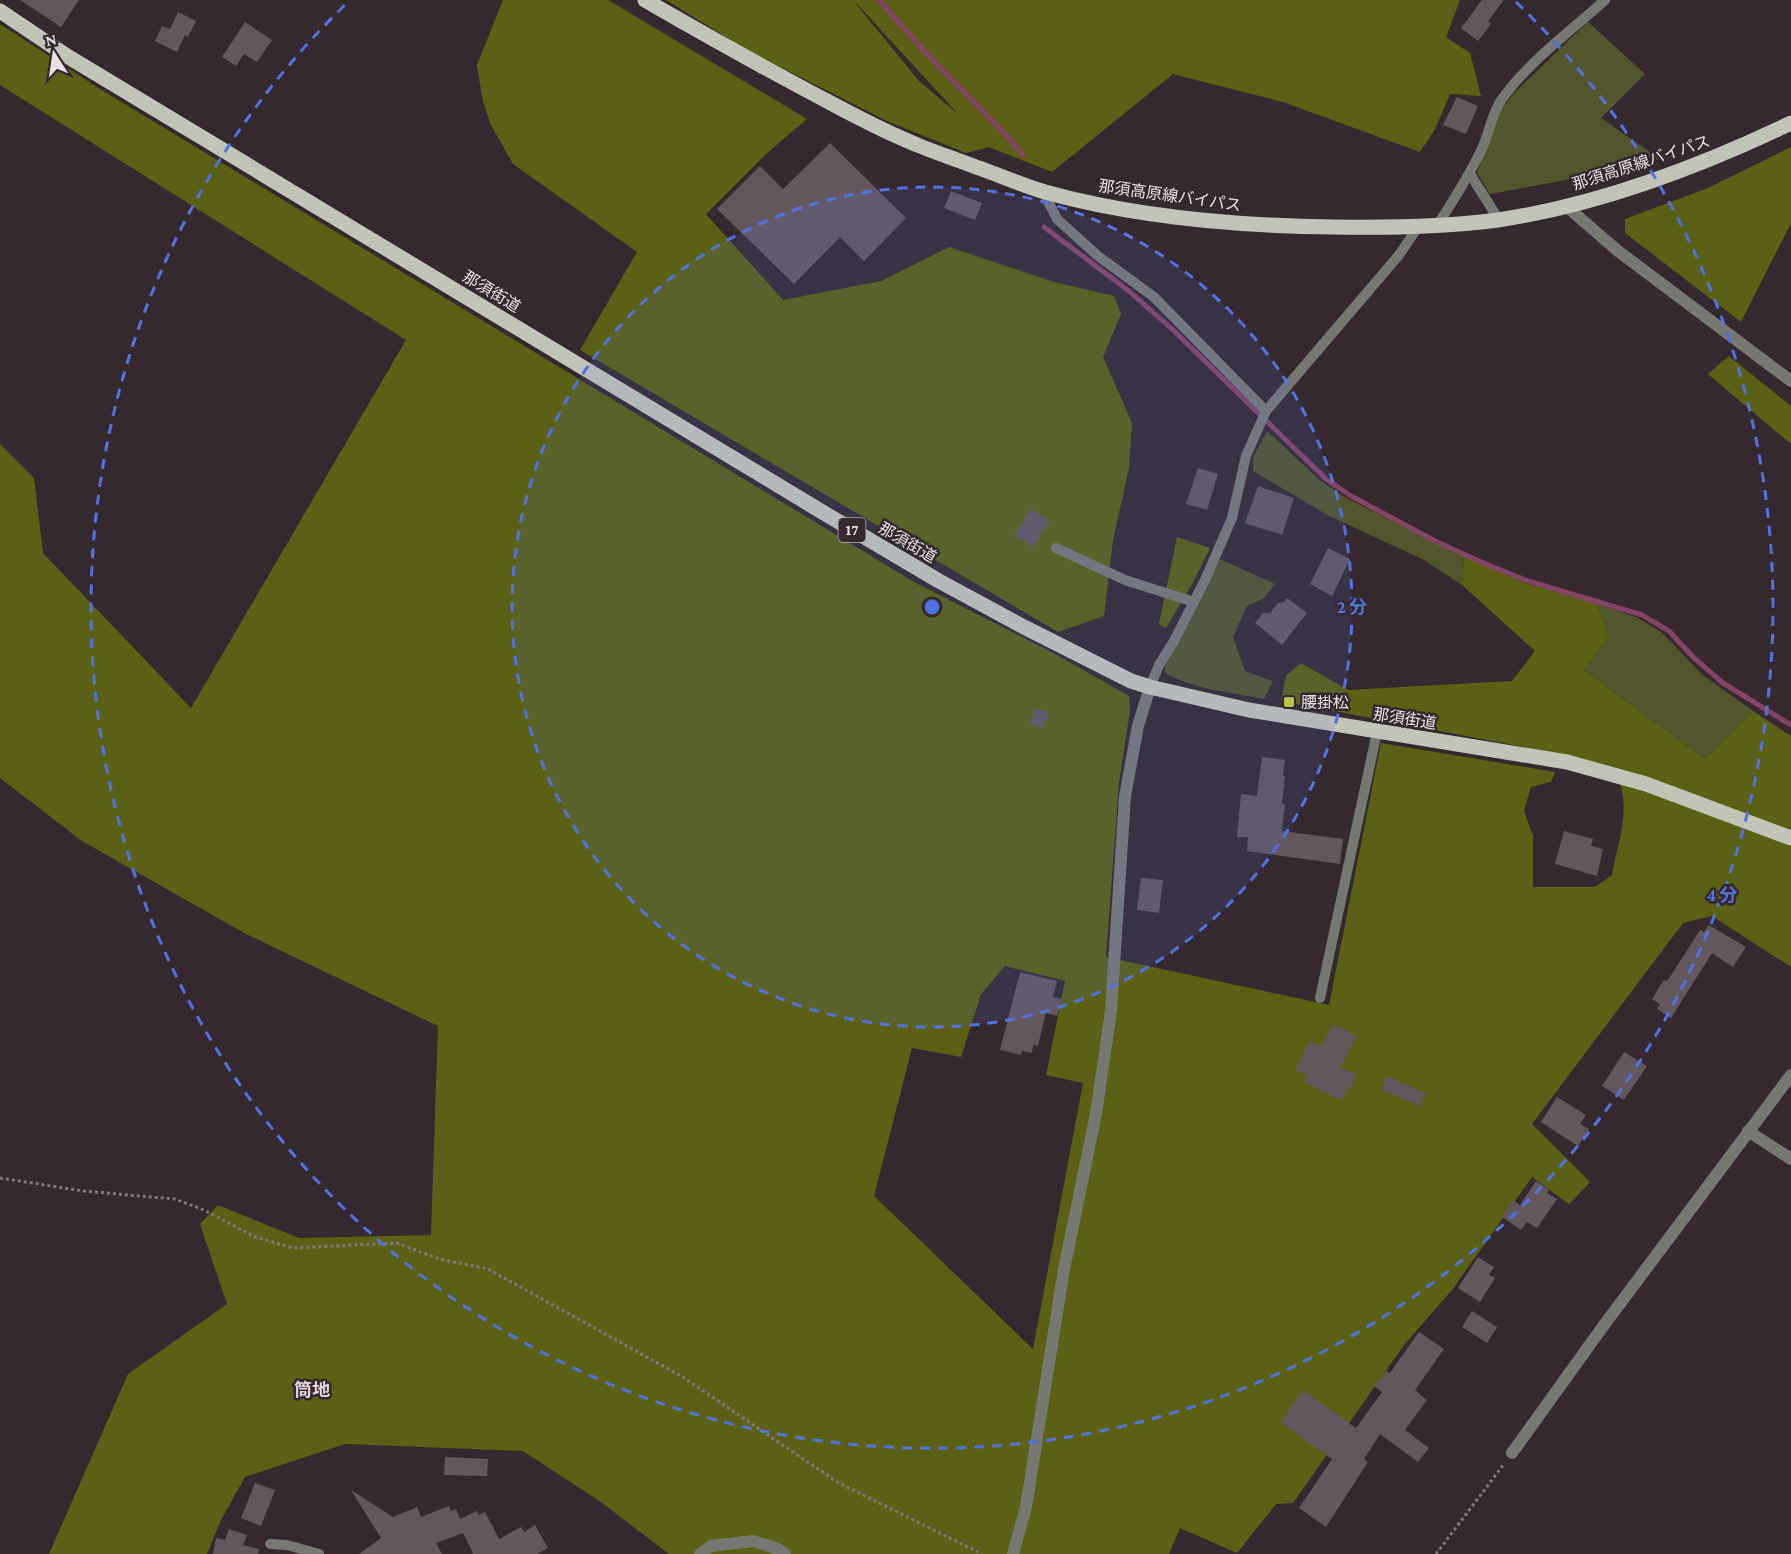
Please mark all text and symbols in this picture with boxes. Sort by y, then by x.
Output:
north arrow [24,24,84,84]
text: N [44,30,58,49]
street label: 那須高原線バイパス [1570,132,1712,193]
street label: 那須高原線バイパス [1098,177,1242,214]
street label: 那須街道 [460,268,524,315]
road number: 17 [838,518,866,542]
street label: 那須街道 [876,519,940,566]
centre of rings [922,597,942,617]
text: 2 分 [1337,597,1367,617]
place label: 腰掛松 [1301,694,1349,711]
marker: 腰掛松 [1282,695,1296,709]
street label: 那須街道 [1372,705,1438,732]
text: 4 分 [1706,885,1738,905]
district label: 筒地 [294,1380,330,1400]

